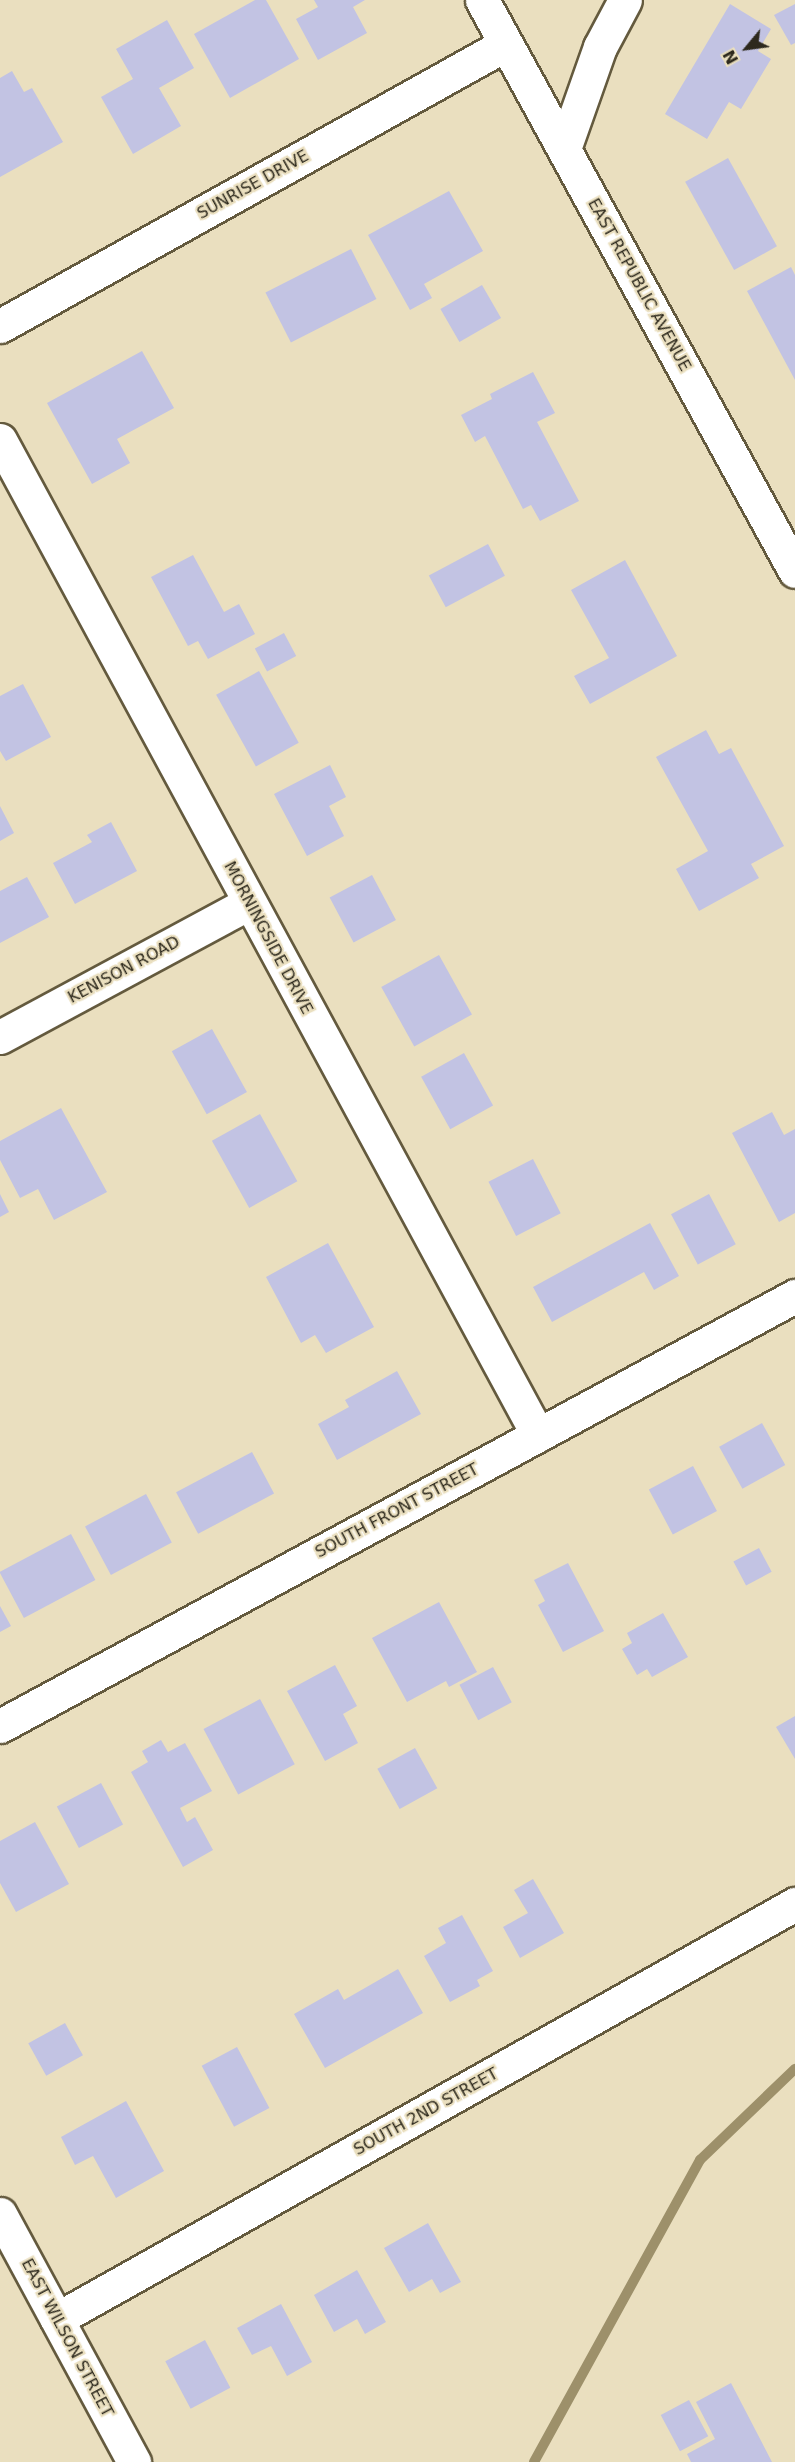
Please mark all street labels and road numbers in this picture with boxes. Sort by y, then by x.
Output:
street label: SUNRISE DRIVE [194,146,312,224]
street label: EAST REPUBLIC AVENUE [584,195,694,375]
street label: MORNINGSIDE DRIVE [220,858,316,1018]
street label: KENISON ROAD [65,932,183,1008]
street label: SOUTH FRONT STREET [312,1460,482,1562]
street label: SOUTH 2ND STREET [351,2064,501,2160]
street label: EAST WILSON STREET [17,2256,117,2420]

